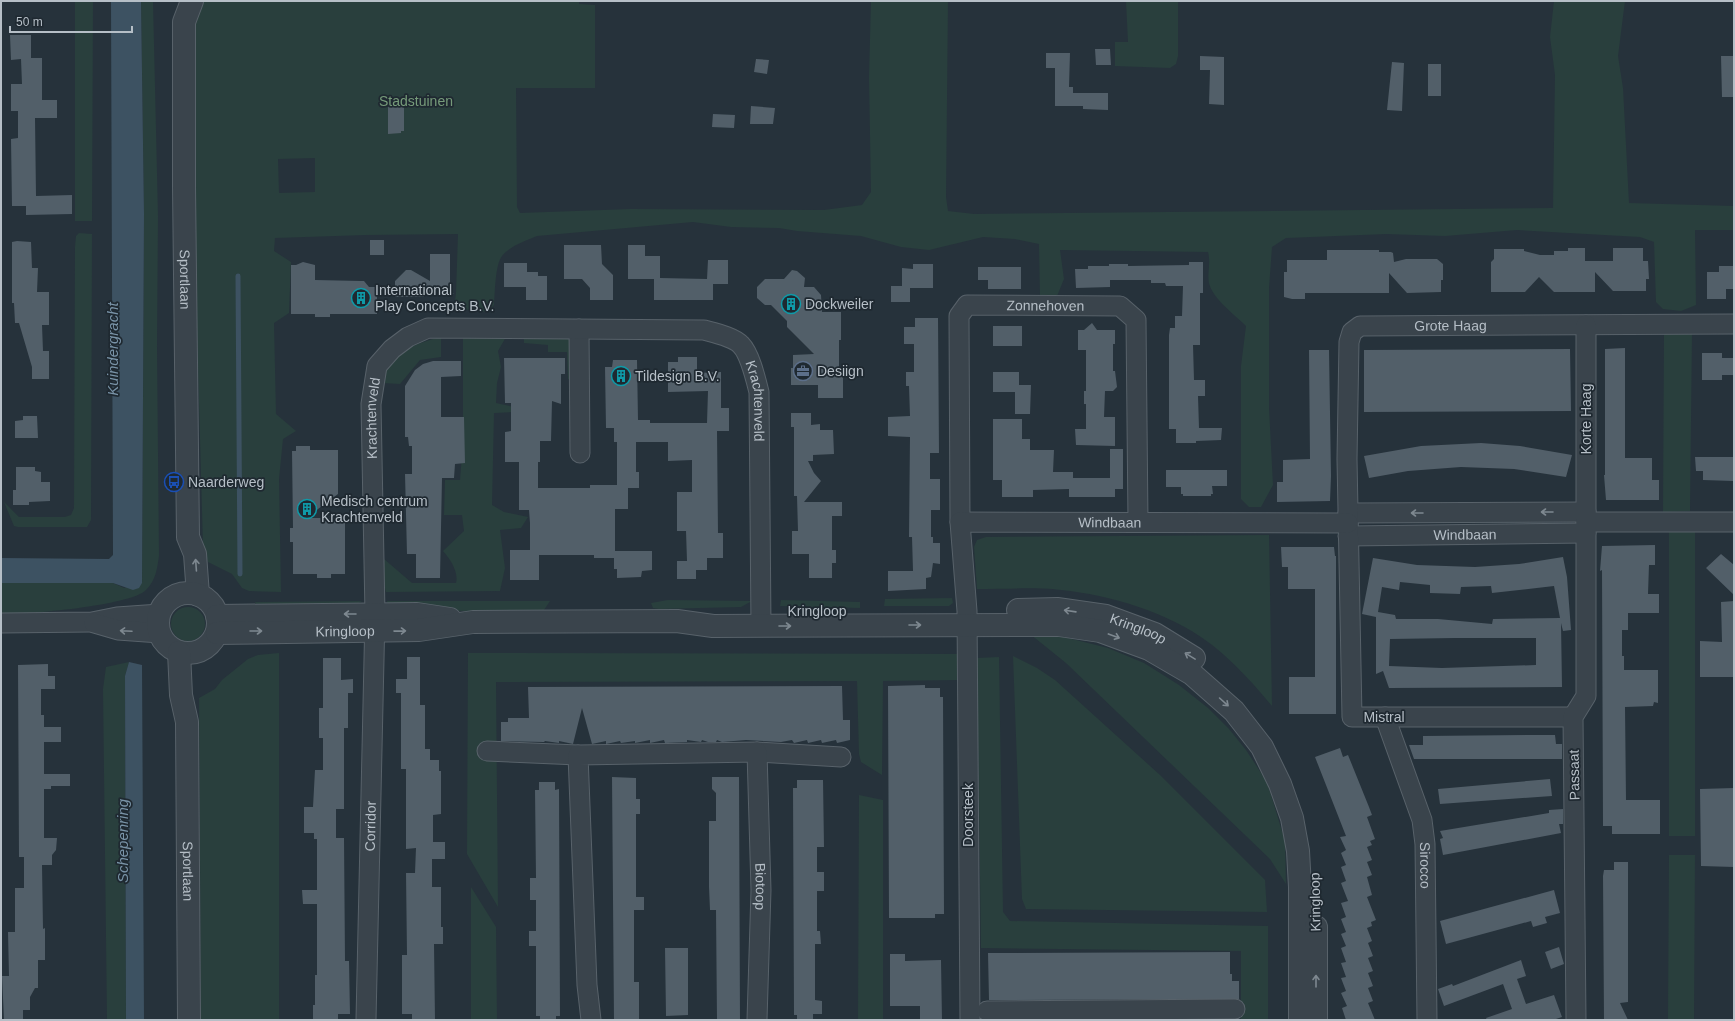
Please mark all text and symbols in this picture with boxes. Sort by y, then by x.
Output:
scale bar [10,8,132,34]
text: 50 m [16,15,43,29]
park label: Stadstuinen [379,93,453,109]
street label: Sportlaan [177,249,193,310]
place label: International Play Concepts B.V. [375,282,494,314]
building icon: International Play Concepts B.V. [350,287,372,309]
building icon: Dockweiler [780,293,802,315]
place label: Dockweiler [805,296,874,312]
street label: Zonnehoven [1006,297,1084,314]
water label: Kuindergracht [104,301,121,396]
street label: Grote Haag [1414,317,1487,334]
street label: Krachtenveld [742,358,767,442]
office icon: Desiign [792,360,814,382]
place label: Desiign [817,363,864,379]
building icon: Tildesign B.V. [610,365,632,387]
place label: Tildesign B.V. [635,368,720,384]
street label: Krachtenveld [363,376,383,459]
street label: Korte Haag [1578,384,1594,454]
bus stop icon: Naarderweg [163,471,185,493]
place label: Naarderweg [188,474,264,490]
place label: Medisch centrum Krachtenveld [321,493,428,525]
building icon: Medisch centrum Krachtenveld [296,498,318,520]
one-way arrow [1541,508,1554,516]
one-way arrow [1411,509,1424,517]
street label: Windbaan [1078,514,1141,530]
street label: Windbaan [1433,526,1497,543]
one-way arrow [192,559,199,572]
street label: Kringloop [787,603,847,619]
one-way arrow [1064,607,1077,615]
one-way arrow [344,610,357,618]
street label: Kringloop [1108,610,1170,647]
one-way arrow [908,621,921,629]
one-way arrow [778,622,791,630]
street label: Kringloop [315,623,375,640]
one-way arrow [120,627,133,634]
one-way arrow [249,627,262,635]
one-way arrow [393,627,406,635]
one-way arrow [1107,633,1119,641]
one-way arrow [1184,651,1196,659]
one-way arrow [1219,698,1229,707]
street label: Mistral [1363,709,1405,725]
street label: Passaat [1566,749,1582,800]
street label: Doorsteek [960,782,976,847]
water label: Schepenring [114,798,131,883]
street label: Corridor [362,800,379,852]
street label: Sportlaan [180,841,196,901]
street label: Sirocco [1417,842,1434,889]
street label: Biotoop [752,863,769,911]
street label: Kringloop [1306,872,1324,932]
one-way arrow [1312,975,1320,988]

